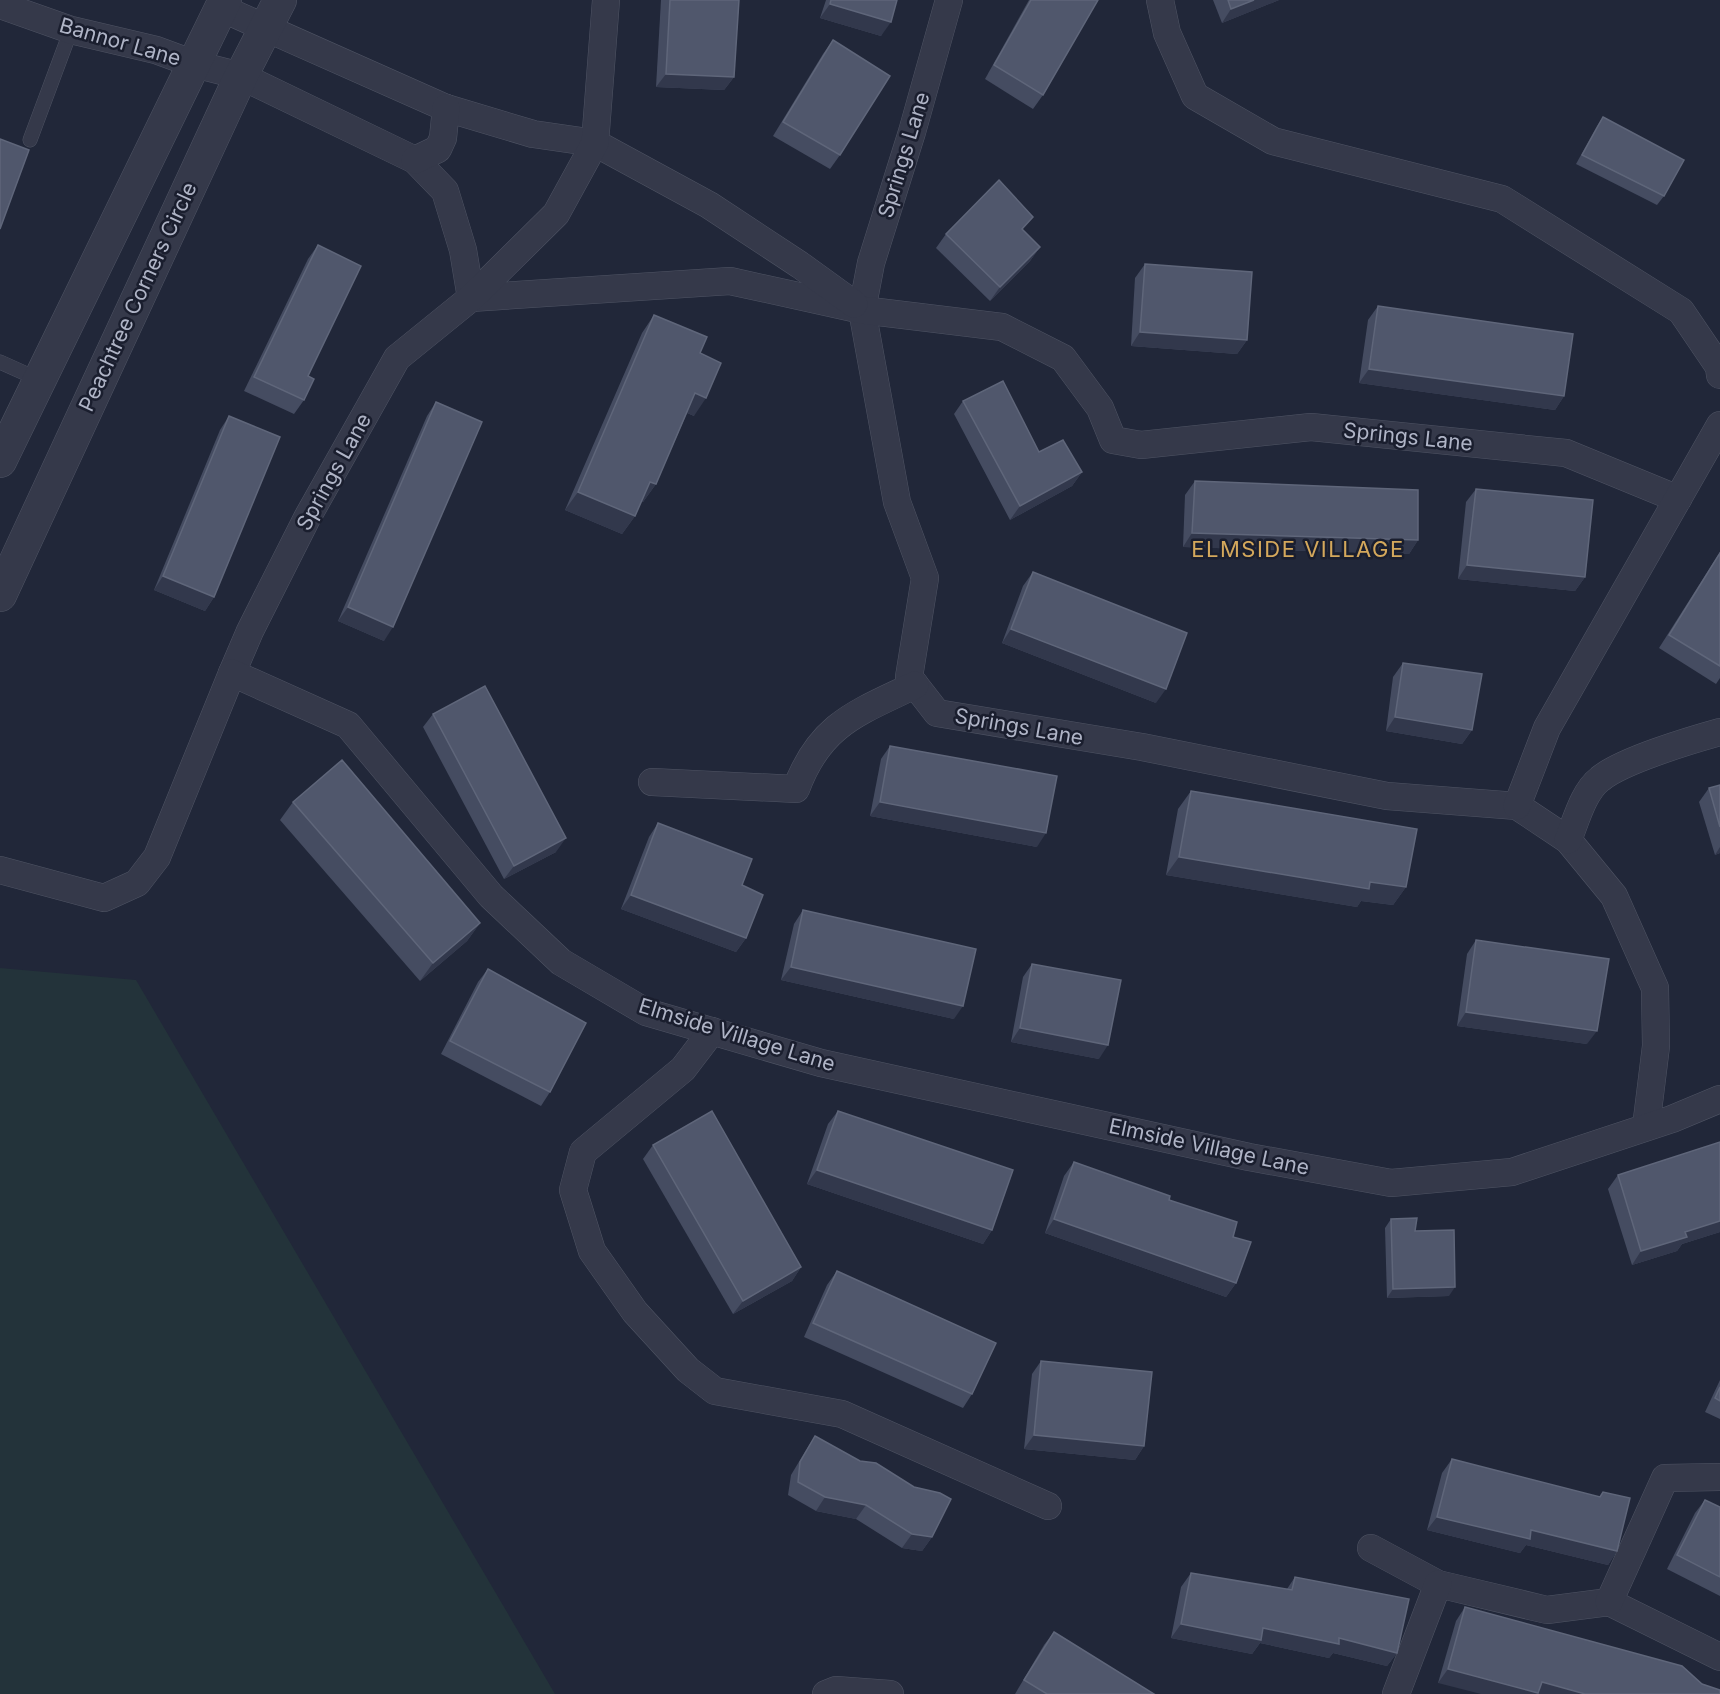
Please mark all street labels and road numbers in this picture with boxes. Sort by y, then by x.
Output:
street label: Bannor Lane [57,12,184,71]
street label: Springs Lane [873,89,935,221]
street label: Peachtree Corners Circle [73,178,202,415]
street label: Springs Lane [291,409,376,535]
street label: Springs Lane [1342,417,1474,456]
street label: Springs Lane [953,703,1085,750]
street label: Elmside Village Lane [636,993,838,1076]
street label: Elmside Village Lane [1107,1113,1312,1180]

